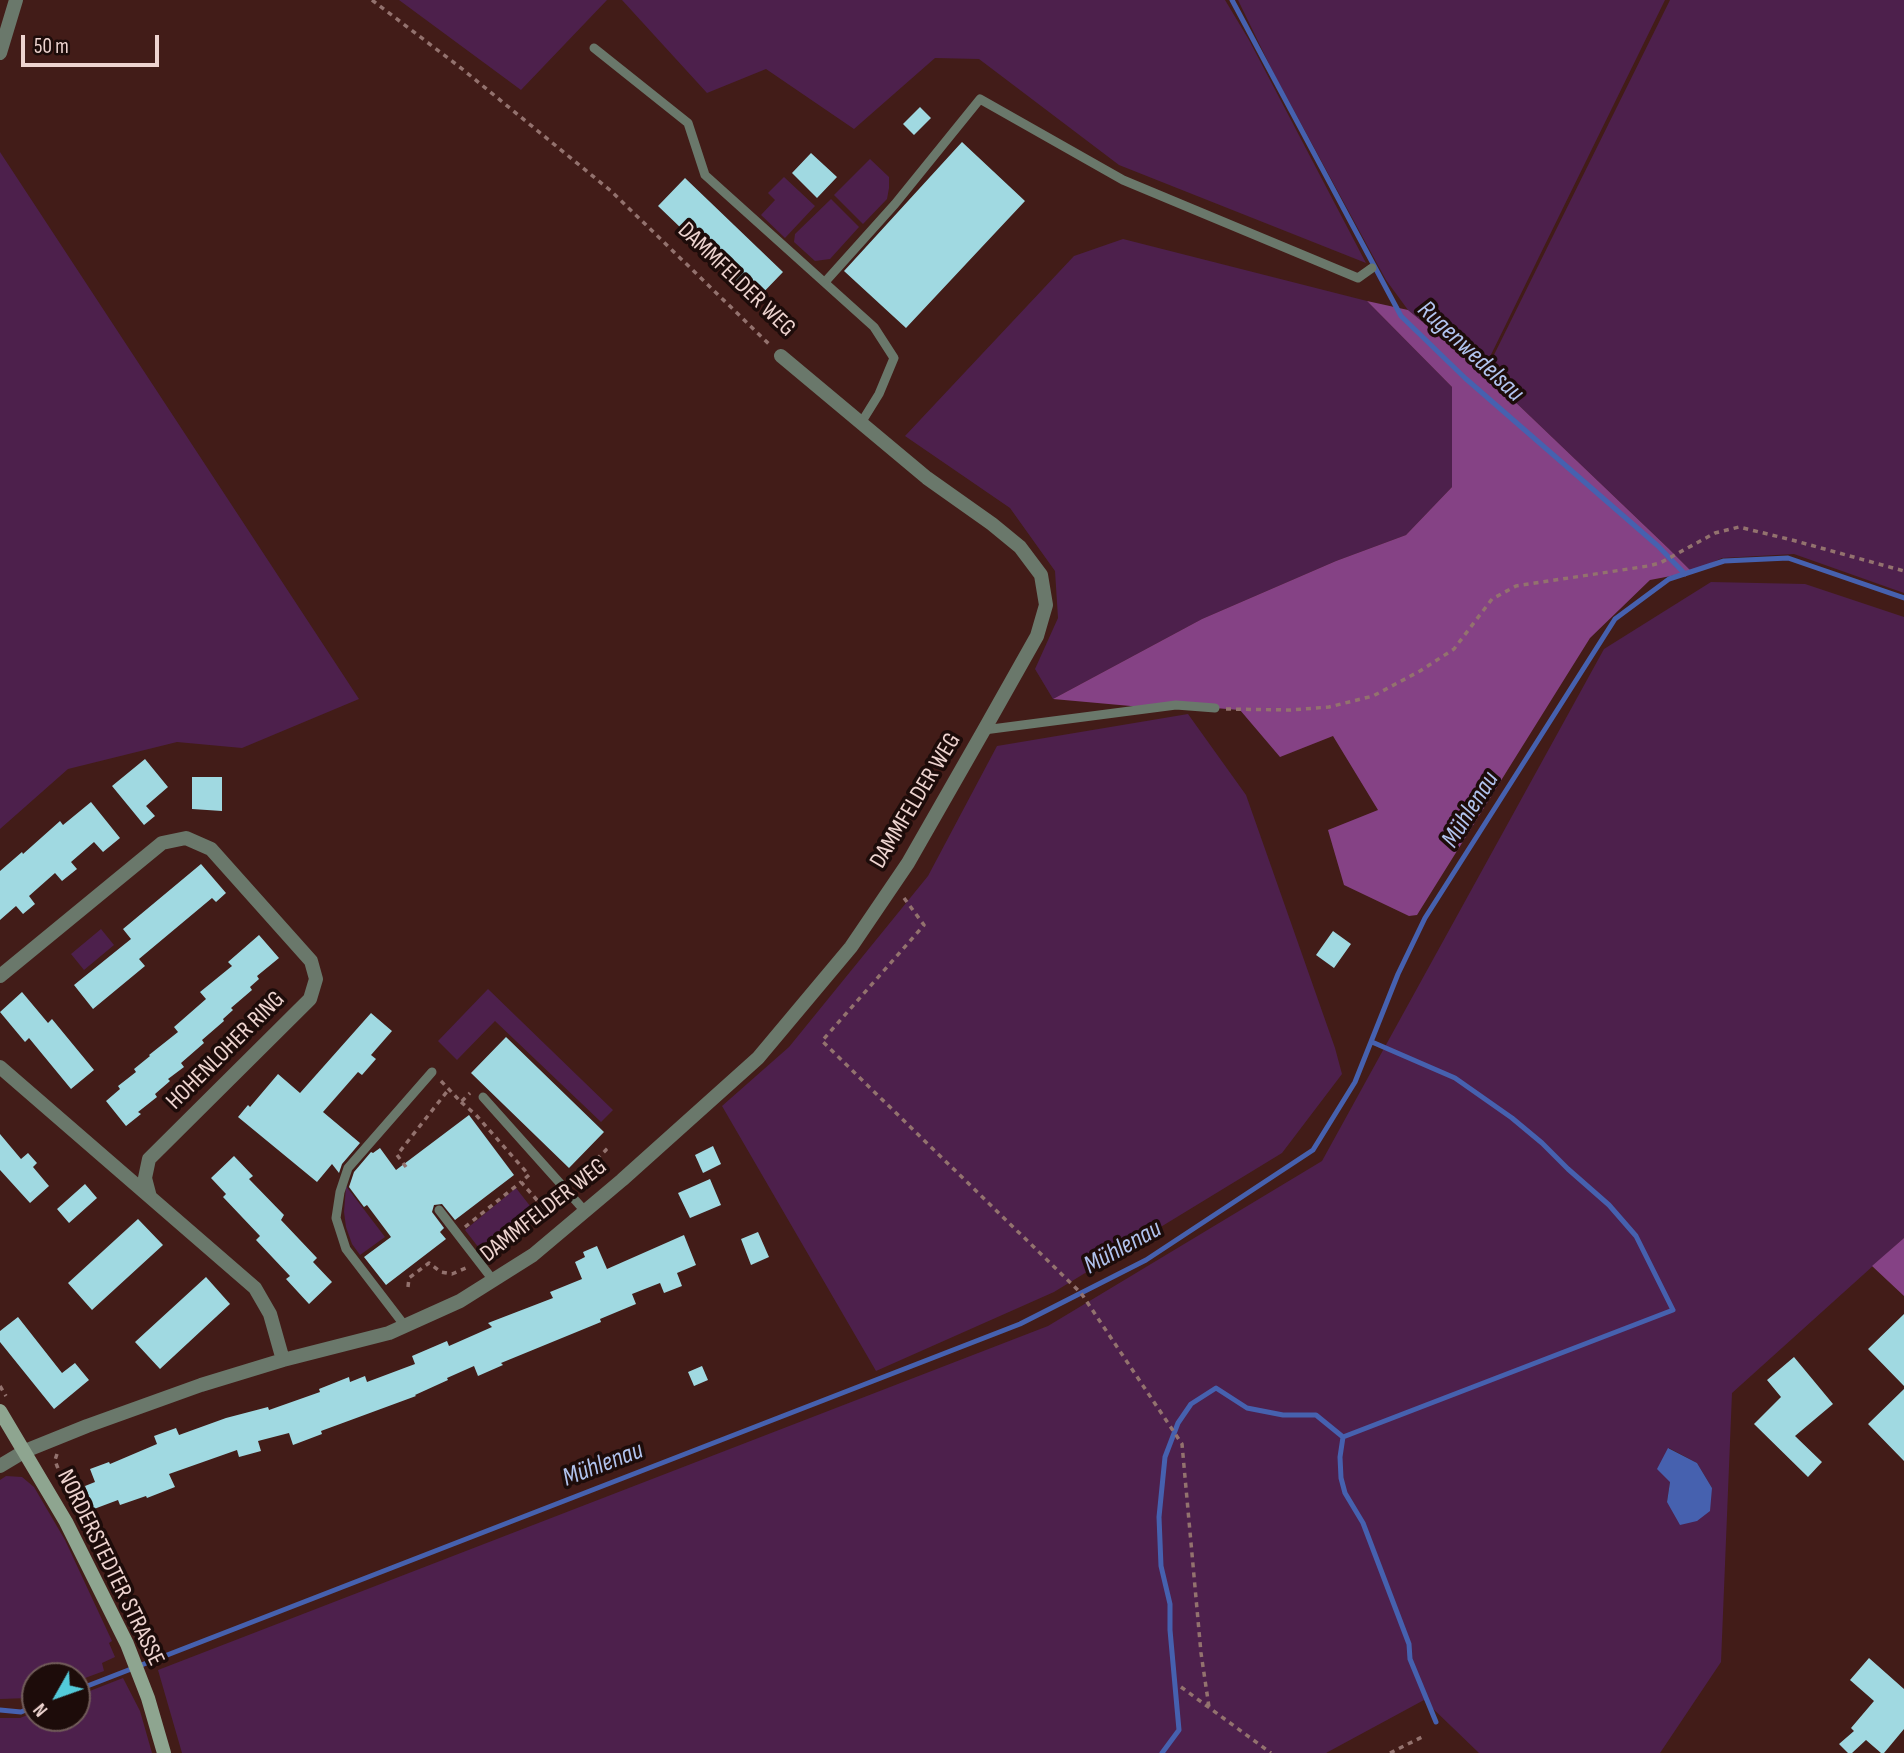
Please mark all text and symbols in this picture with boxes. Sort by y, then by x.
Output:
scale bar [24,21,163,65]
text: 50 m [34,34,69,59]
street label: DAMMFELDER WEG [671,217,801,343]
water label: Rugenwedelsau [1410,295,1530,409]
street label: DAMMFELDER WEG [864,728,968,874]
water label: Mühlenau [1436,766,1506,854]
street label: HOHENLOHER RING [161,986,291,1116]
street label: DAMMFELDER WEG [475,1153,613,1269]
water label: Mühlenau [1079,1214,1167,1282]
water label: Mühlenau [558,1435,648,1495]
street label: NORDERSTEDTER STRASSE [50,1465,170,1671]
north arrow [21,1662,91,1732]
text: N [29,1698,53,1721]

